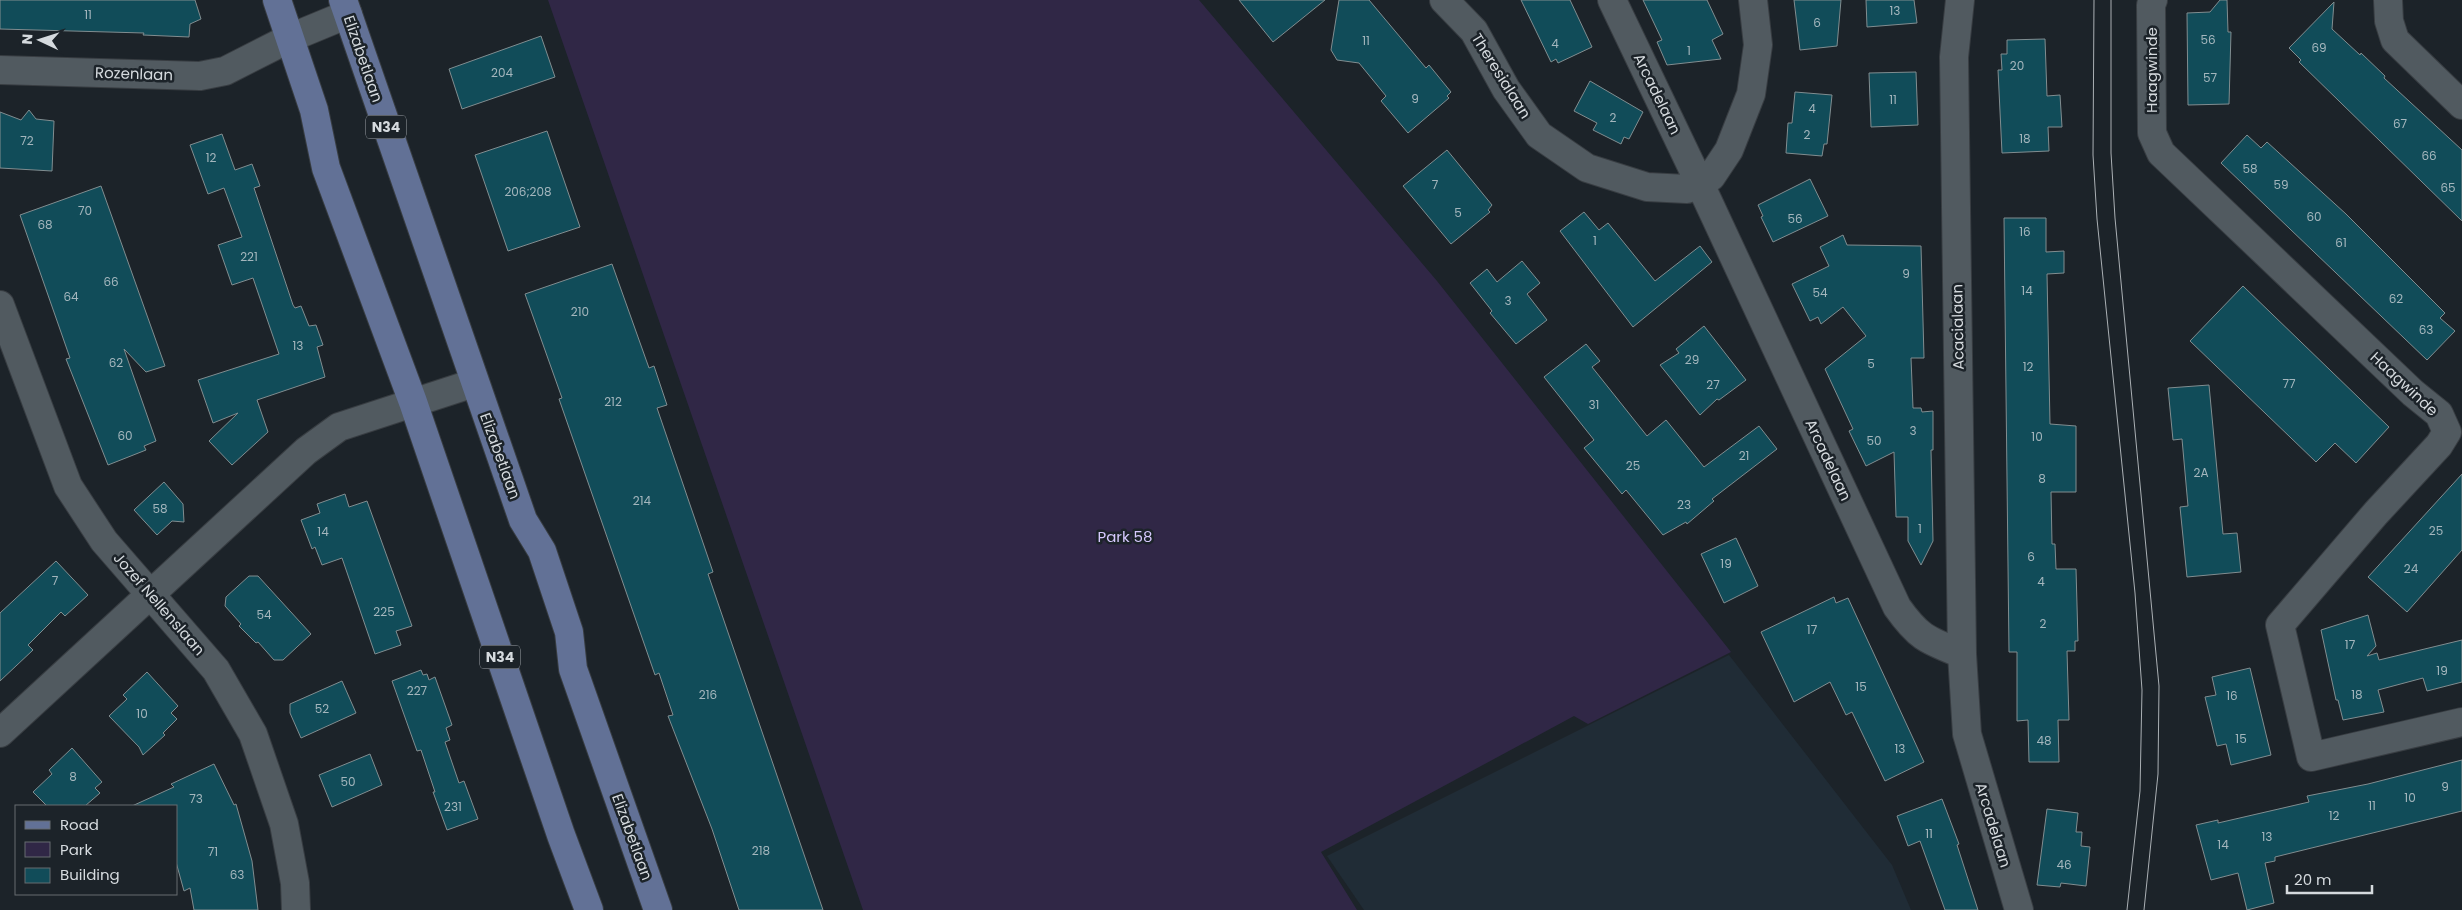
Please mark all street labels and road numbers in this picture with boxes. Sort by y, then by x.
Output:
street label: Elizabetlaan [339,13,388,105]
street label: Haagwinde [2141,27,2162,113]
street label: Theresialaan [1467,29,1536,122]
street label: Arcadelaan [1629,50,1686,138]
street label: Rozenlaan [95,62,173,85]
road number: N34 [366,115,406,138]
street label: Acacialaan [1946,284,1969,370]
street label: Haagwinde [2366,347,2443,421]
street label: Elizabetlaan [475,410,526,502]
street label: Arcadelaan [1800,415,1857,504]
street label: Jozef Nellenslaan [109,548,210,660]
road number: N34 [480,646,520,669]
street label: Arcadelaan [1971,780,2016,870]
street label: Elizabetlaan [607,791,658,883]

